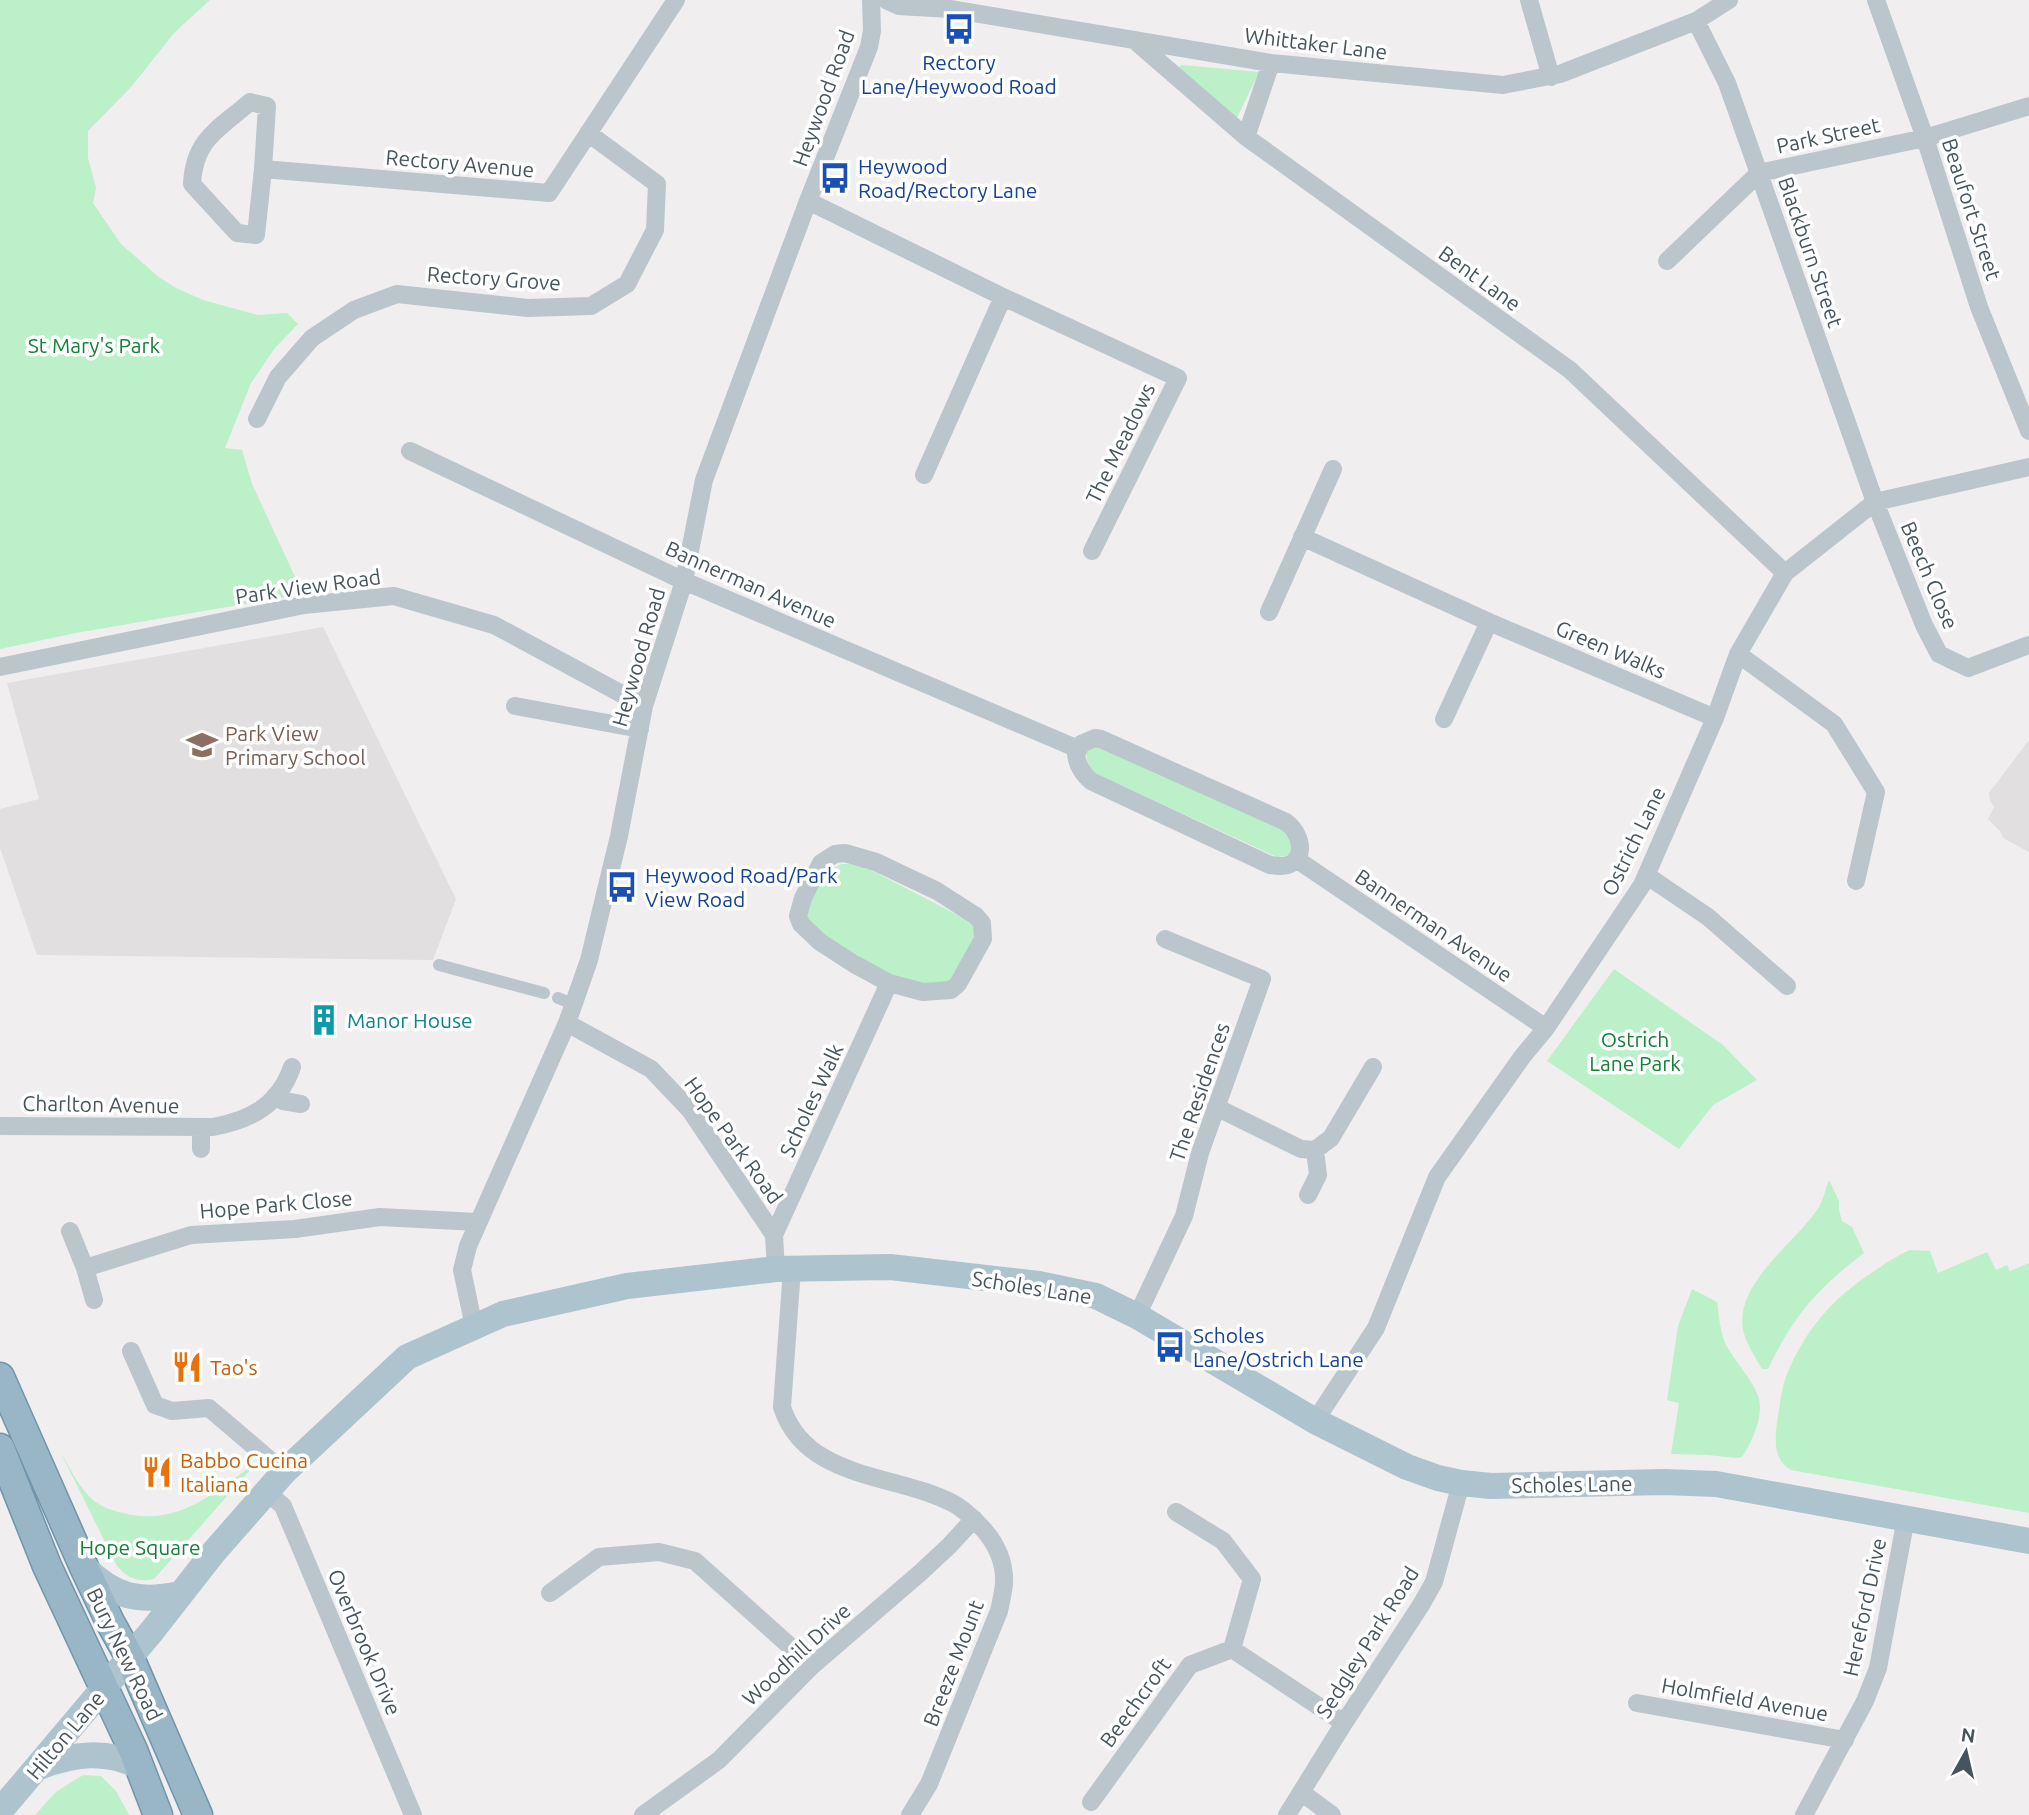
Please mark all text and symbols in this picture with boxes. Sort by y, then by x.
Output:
bus stop icon: Rectory Lane/Heywood Road [942,12,976,46]
street label: Whittaker Lane [1243,22,1389,64]
street label: Heywood Road [787,27,859,169]
place label: Rectory Lane/Heywood Road [861,50,1057,98]
street label: Park Street [1774,112,1882,158]
street label: Beaufort Street [1938,135,2006,283]
street label: Rectory Avenue [385,145,535,181]
place label: Heywood Road/Rectory Lane [858,154,1037,202]
bus stop icon: Heywood Road/Rectory Lane [818,161,852,195]
street label: Blackburn Street [1774,174,1848,330]
street label: Bent Lane [1434,240,1526,316]
street label: Rectory Grove [426,261,562,295]
park label: St Mary's Park [28,333,161,357]
street label: The Meadows [1081,379,1159,507]
street label: Beech Close [1897,518,1963,632]
street label: Bannerman Avenue [662,536,840,632]
street label: Park View Road [234,564,382,608]
street label: Heywood Road [607,585,669,729]
street label: Green Walks [1553,615,1669,683]
place label: Park View Primary School [225,721,366,769]
school or university icon: Park View Primary School [185,728,219,762]
street label: Ostrich Lane [1596,783,1670,899]
place label: Heywood Road/Park View Road [645,863,838,911]
street label: Bannerman Avenue [1351,864,1517,986]
bus stop icon: Heywood Road/Park View Road [605,870,639,904]
building icon: Manor House [307,1003,341,1037]
place label: Manor House [347,1008,473,1032]
street label: The Residences [1164,1019,1234,1165]
park label: Ostrich Lane Park [1589,1027,1681,1075]
street label: Scholes Walk [774,1039,848,1160]
street label: Hope Park Road [680,1072,788,1208]
street label: Charlton Avenue [22,1091,180,1117]
street label: Hope Park Close [198,1185,354,1223]
street label: Scholes Lane [970,1266,1094,1308]
place label: Scholes Lane/Ostrich Lane [1193,1323,1364,1371]
bus stop icon: Scholes Lane/Ostrich Lane [1153,1330,1187,1364]
restaurant icon: Tao's [170,1350,204,1384]
place label: Tao's [210,1355,258,1379]
place label: Babbo Cucina Italiana [180,1448,308,1496]
restaurant icon: Babbo Cucina Italiana [140,1455,174,1489]
street label: Scholes Lane [1511,1471,1633,1497]
park label: Hope Square [79,1535,201,1559]
street label: Hereford Drive [1838,1536,1890,1678]
street label: Sedgley Park Road [1311,1562,1423,1722]
street label: Overbrook Drive [323,1566,407,1718]
street label: Bury New Road [82,1584,168,1724]
street label: Breeze Mount [918,1597,988,1729]
street label: Woodhill Drive [737,1598,855,1710]
street label: Beechcroft [1095,1653,1175,1751]
street label: Holmfield Avenue [1660,1673,1830,1725]
street label: Hilton Lane [21,1686,109,1784]
north arrow [1931,1717,2001,1787]
text: N [1960,1723,1977,1747]

